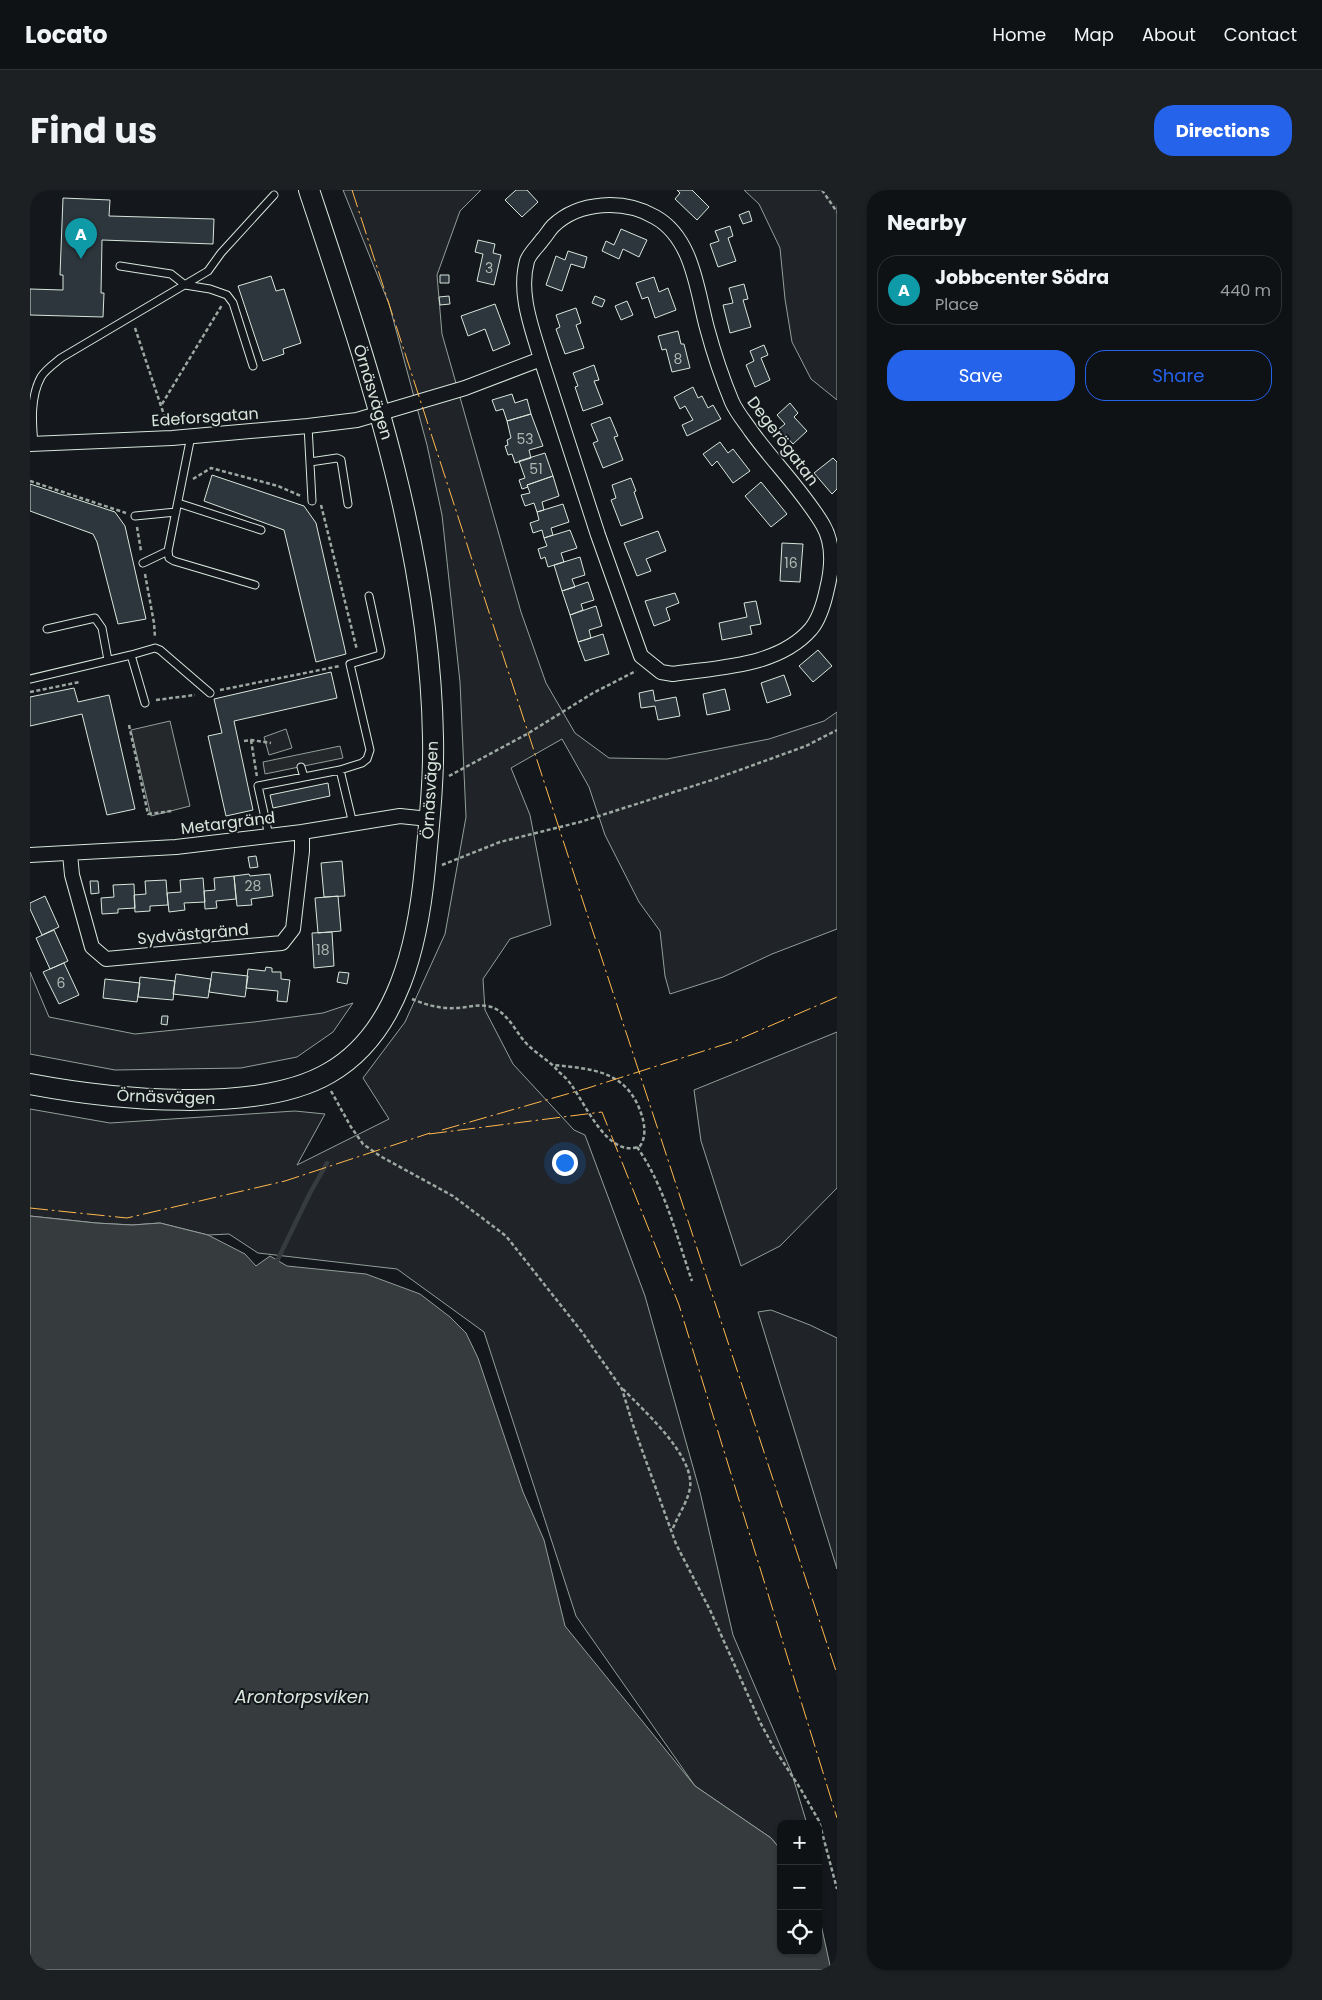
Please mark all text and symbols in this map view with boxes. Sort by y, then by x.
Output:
text: Locato [25,18,108,51]
text: Home [992,22,1046,47]
text: Map [1074,22,1114,47]
text: About [1142,22,1196,47]
text: Contact [1224,22,1297,47]
button: Directions [1154,105,1292,156]
text: Find us [30,106,157,155]
text: Nearby [887,208,967,237]
pin: A [65,218,97,259]
house number: 3 [485,258,493,278]
text: Jobbcenter Södra [935,264,1109,291]
text: A [898,279,910,302]
text: 440 m [1220,279,1271,302]
text: Place [935,293,979,316]
street label: Örnäsvägen [348,341,398,443]
house number: 8 [674,349,683,369]
button: Save [887,350,1075,401]
button: Share [1085,350,1272,401]
street label: Degerögatan [742,391,824,491]
street label: Edeforsgatan [151,402,259,432]
house number: 53 [516,429,534,449]
house number: 51 [529,459,543,479]
house number: 16 [784,553,798,573]
street label: Örnäsvägen [416,740,444,840]
street label: Metargränd [179,806,277,840]
house number: 28 [245,876,262,896]
street label: Sydvästgränd [136,918,250,950]
house number: 18 [316,940,330,960]
house number: 6 [57,973,66,993]
street label: Örnäsvägen [116,1084,216,1110]
your location [552,1150,578,1176]
water label: Arontorpsviken [234,1684,369,1709]
map controls [777,1820,822,1955]
button: + [777,1820,822,1865]
button: − [777,1865,822,1910]
button: locate [777,1910,822,1955]

